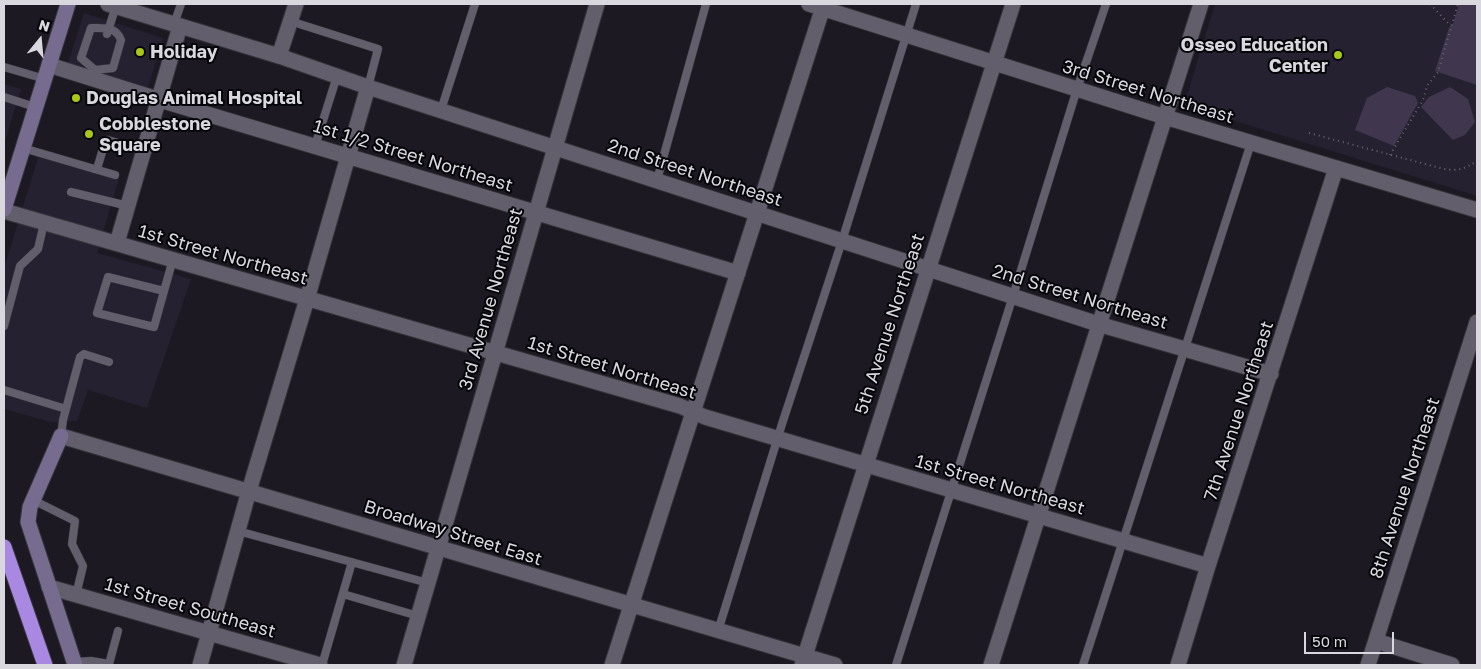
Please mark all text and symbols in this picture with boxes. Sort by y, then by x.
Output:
north arrow [15,15,65,65]
text: N [37,15,52,35]
place label: Osseo Education Center [1181,34,1328,76]
place label: Holiday [150,41,217,63]
marker: Holiday [134,46,146,58]
marker: Osseo Education Center [1332,49,1344,61]
street label: 3rd Street Northeast [1060,56,1236,128]
place label: Douglas Animal Hospital [86,87,302,109]
marker: Douglas Animal Hospital [70,92,82,104]
place label: Cobblestone Square [99,113,211,156]
street label: 1st 1/2 Street Northeast [311,115,515,197]
marker: Cobblestone Square [83,128,95,140]
street label: 2nd Street Northeast [605,135,785,211]
street label: 3rd Avenue Northeast [455,205,527,393]
street label: 1st Street Northeast [136,220,310,290]
street label: 5th Avenue Northeast [851,231,929,417]
street label: 2nd Street Northeast [990,260,1170,334]
street label: 7th Avenue Northeast [1200,318,1278,504]
street label: 1st Street Northeast [525,332,699,404]
street label: 8th Avenue Northeast [1365,395,1445,581]
street label: 1st Street Northeast [913,450,1087,520]
street label: Broadway Street East [361,496,545,570]
street label: 1st Street Southeast [102,573,278,643]
scale bar [1306,622,1396,654]
text: 50 m [1312,632,1347,650]

